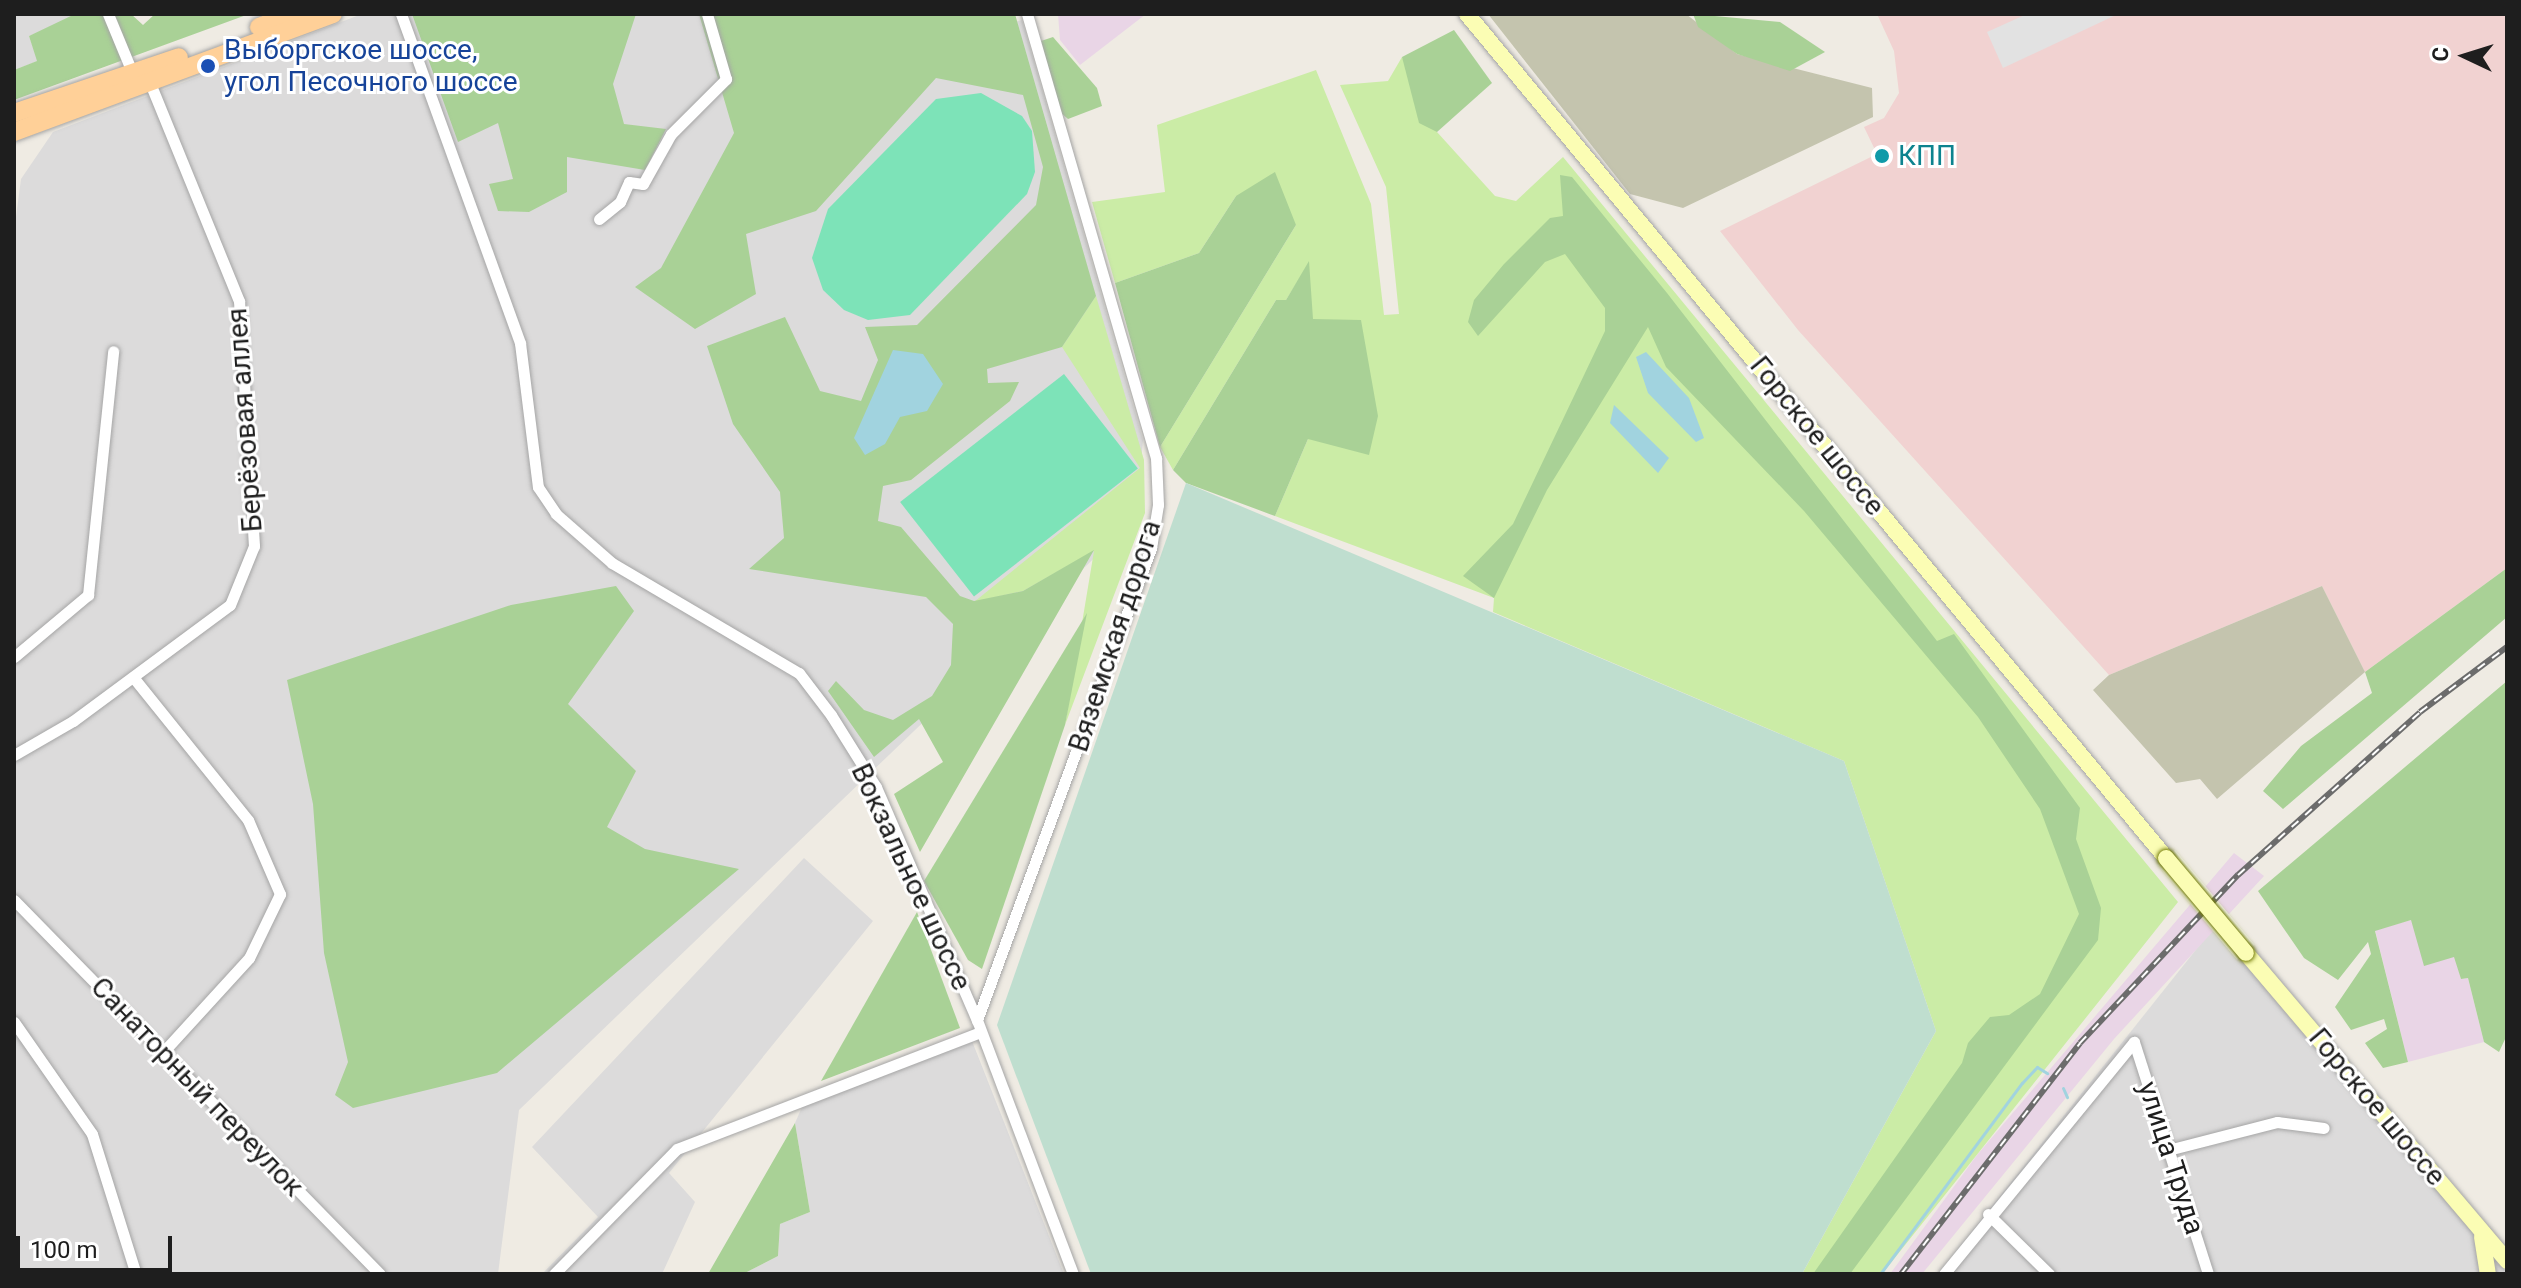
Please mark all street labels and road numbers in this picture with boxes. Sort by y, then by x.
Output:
street label: Берёзовая аллея [220,307,270,533]
street label: Горское шоссе [1743,350,1891,522]
street label: Вяземская дорога [1062,516,1168,756]
street label: Вокзальное шоссе [844,758,978,996]
street label: Санаторный переулок [84,970,310,1204]
street label: Горское шоссе [2302,1022,2452,1192]
street label: улица Труда [2130,1077,2212,1239]

